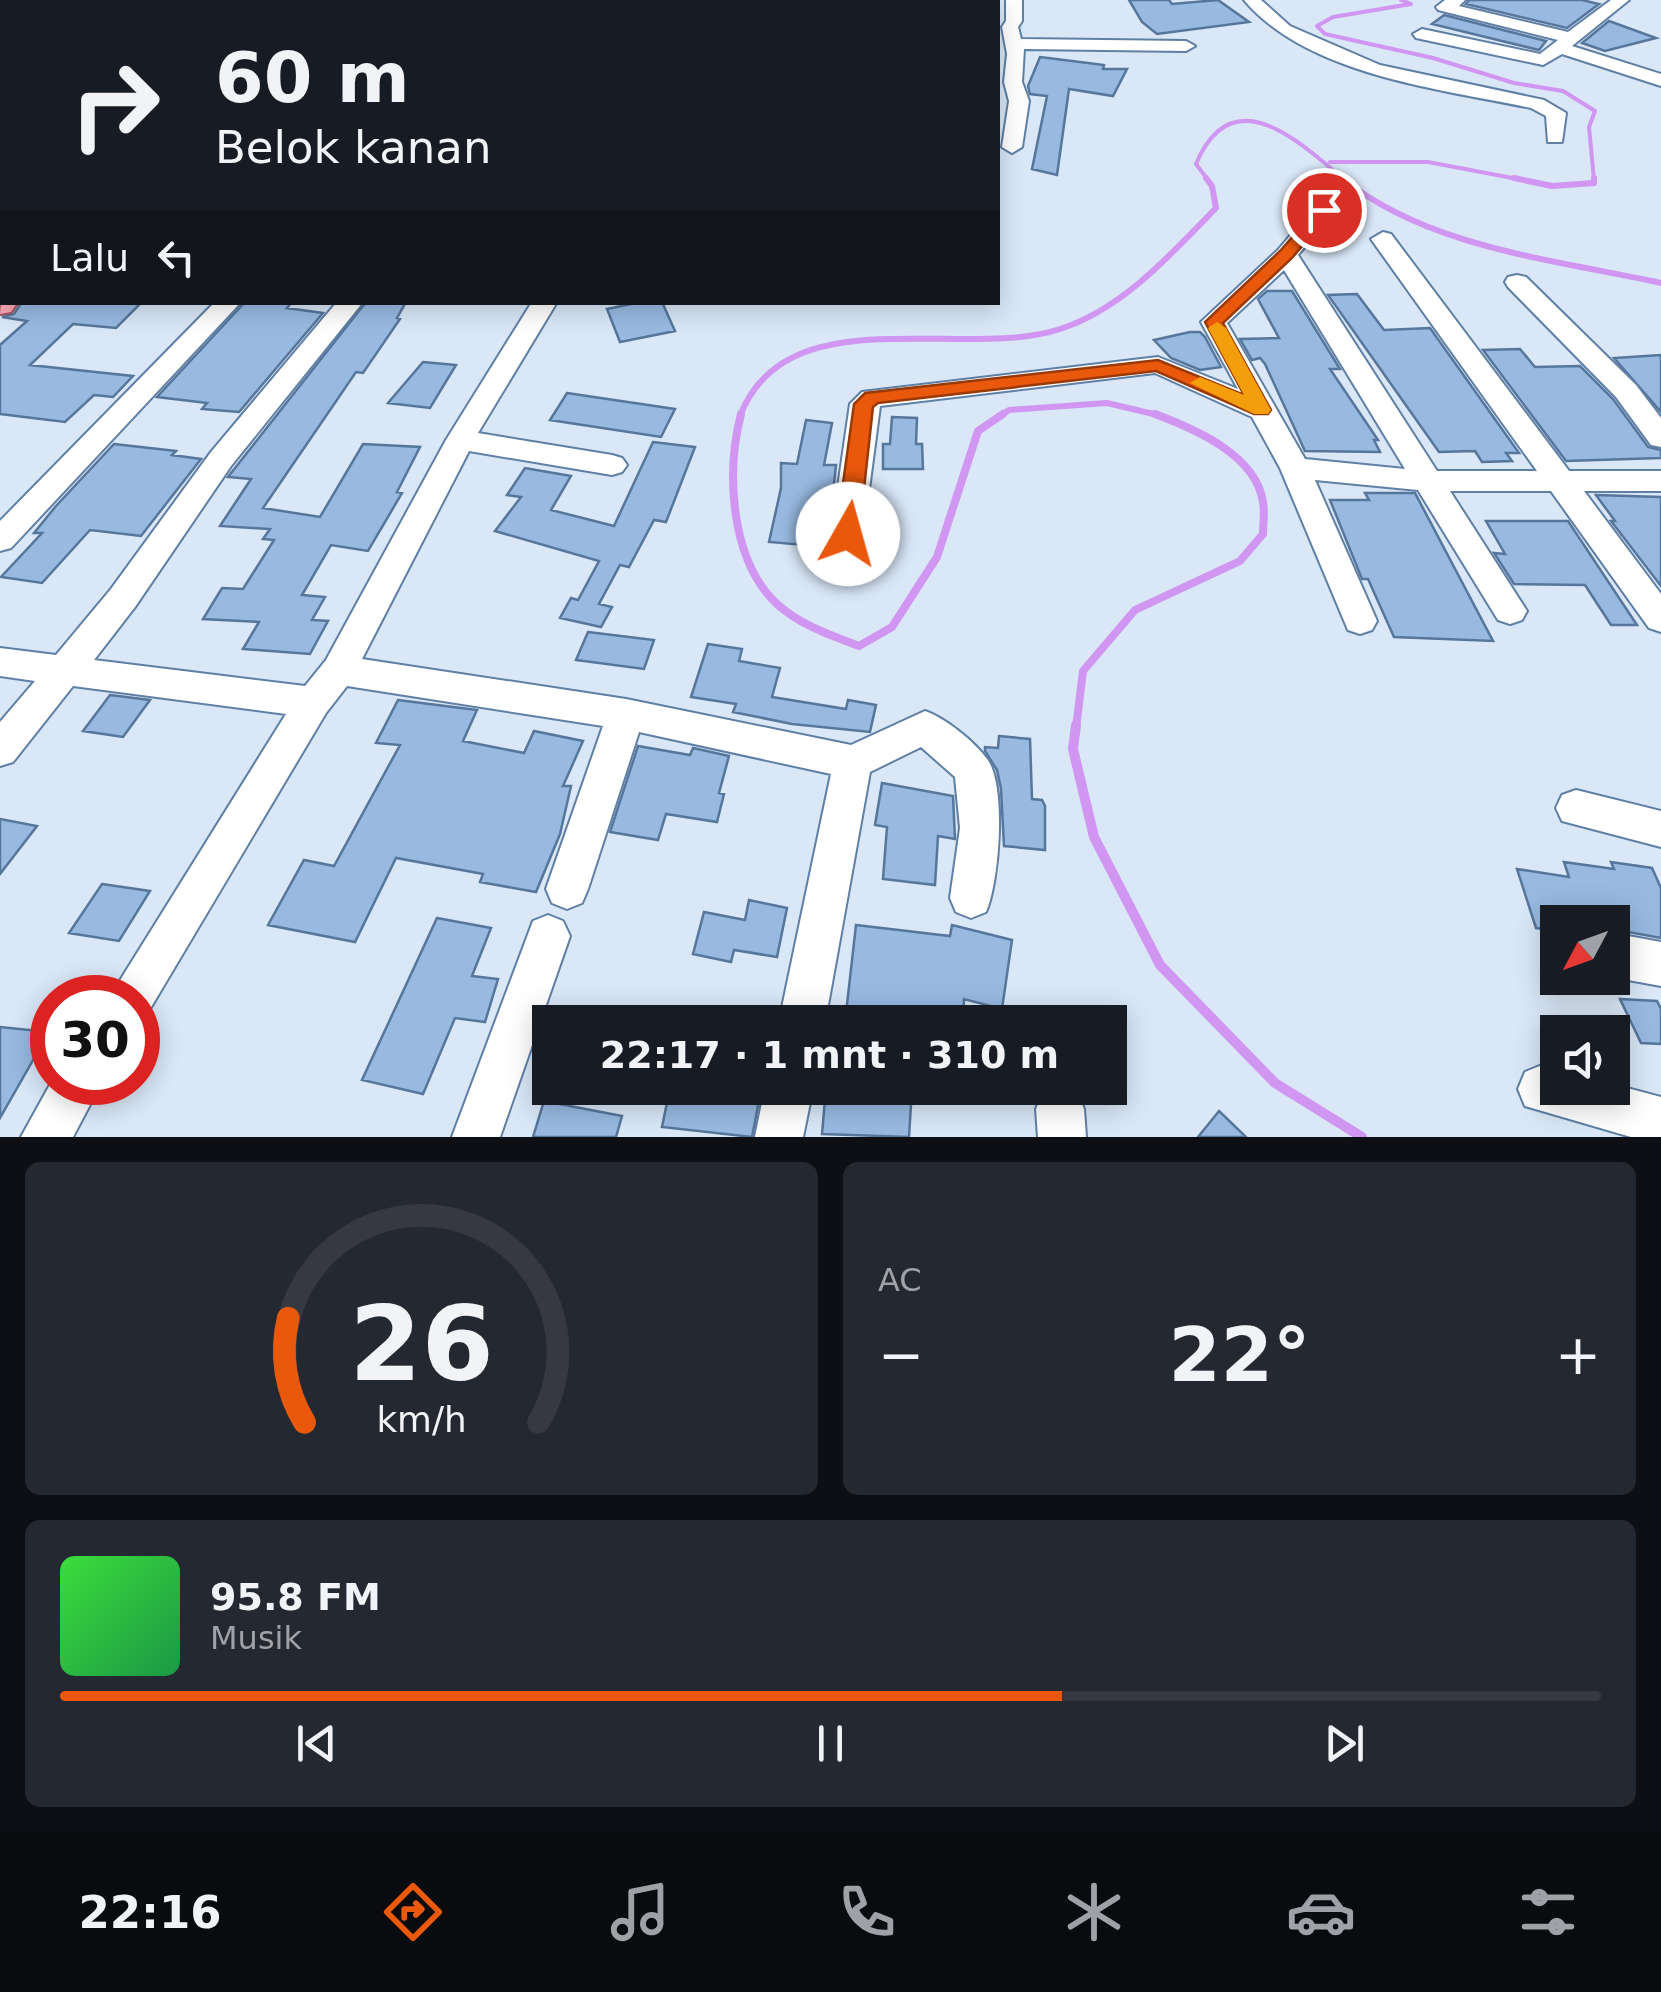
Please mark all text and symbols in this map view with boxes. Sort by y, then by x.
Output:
text: 60 m [215,37,410,119]
icon: right [50,40,180,170]
text: Belok kanan [215,121,491,174]
pin [1282,168,1367,253]
icon: arrive [1297,183,1352,238]
icon: left [149,230,204,285]
text: Lalu [50,236,129,280]
position arrow [796,482,900,586]
north arrow [1540,905,1630,995]
map controls [1540,905,1630,1105]
speed limit sign: 30 [30,975,160,1105]
button: sound [1540,1015,1630,1105]
text: 22:17 · 1 mnt · 310 m [600,1033,1059,1077]
text: AC [878,1261,922,1299]
text: 26 [349,1283,494,1405]
text: 22° [1169,1311,1310,1399]
text: − [878,1323,924,1387]
text: + [1555,1323,1601,1387]
text: km/h [376,1399,467,1440]
text: 95.8 FM [210,1575,381,1619]
text: Musik [210,1619,302,1657]
icon: previous [289,1716,344,1771]
icon: pause [803,1716,858,1771]
icon: next [1317,1716,1372,1771]
icon: directions [378,1877,448,1947]
icon: music [605,1877,675,1947]
icon: phone [832,1877,902,1947]
icon: climate [1059,1877,1129,1947]
icon: car [1286,1877,1356,1947]
icon: filters [1513,1877,1583,1947]
text: 22:16 [78,1886,222,1939]

